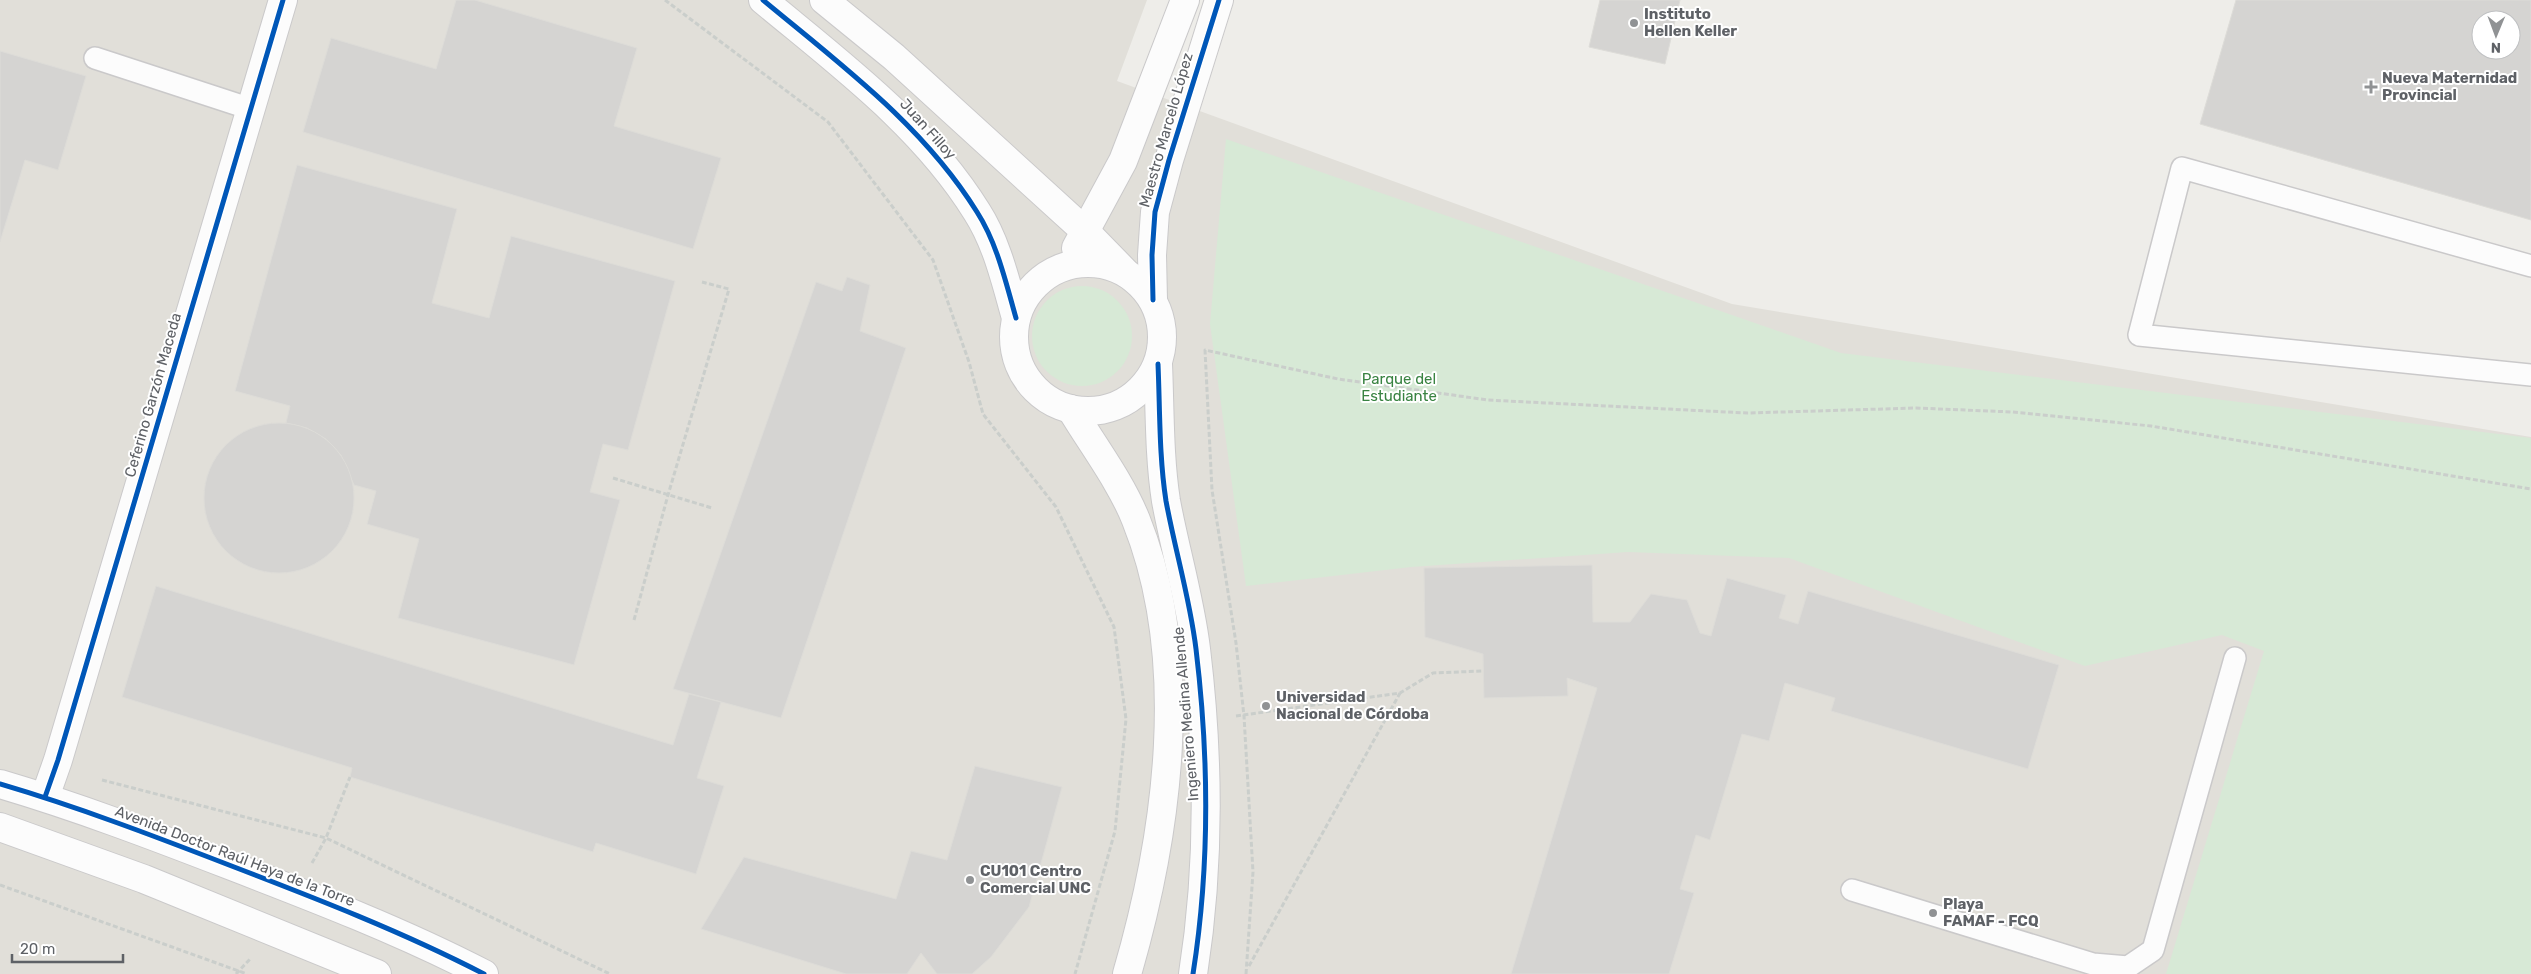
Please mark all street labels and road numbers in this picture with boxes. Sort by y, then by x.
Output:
street label: Maestro Marcelo López [1135,50,1197,209]
street label: Juan Filloy [896,95,960,163]
street label: Ceferino Garzón Maceda [121,311,185,479]
street label: Ingeniero Medina Allende [1169,626,1203,802]
street label: Avenida Doctor Raúl Haya de la Torre [113,802,357,910]

